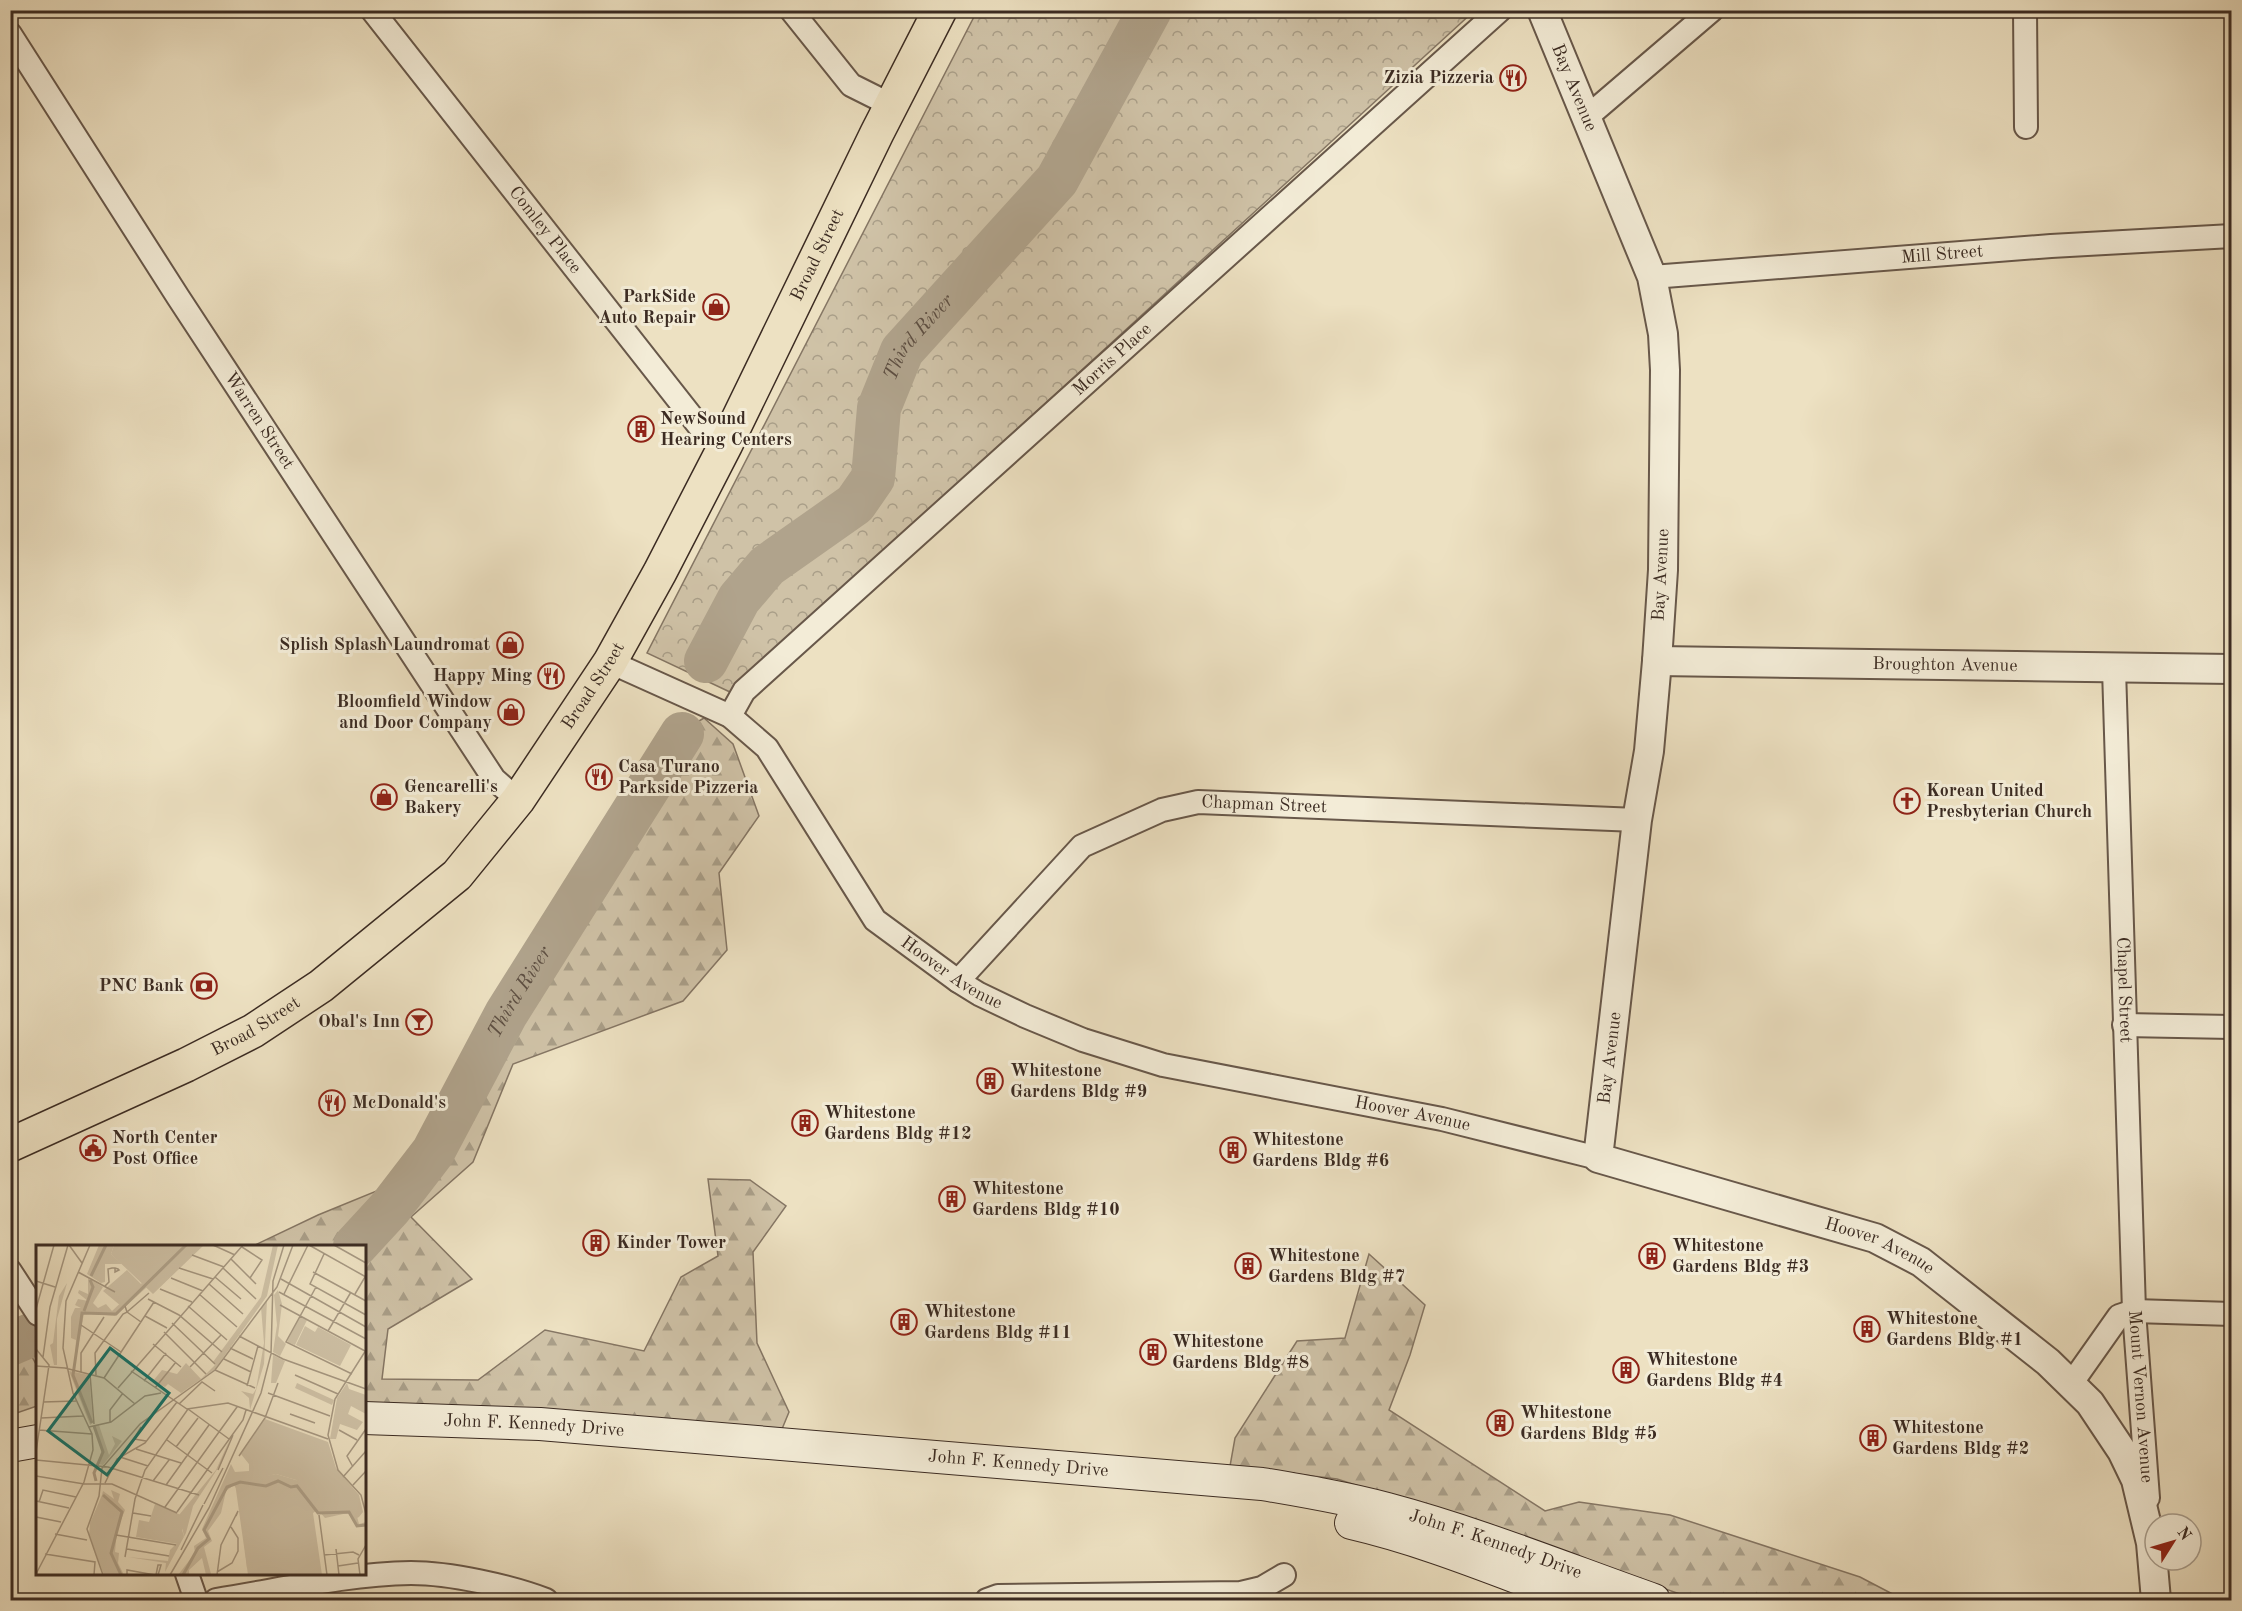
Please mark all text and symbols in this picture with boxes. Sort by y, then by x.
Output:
street label: Bay Avenue [1548,41,1600,134]
restaurant icon: Zizia Pizzeria [1498,63,1528,93]
place label: Zizia Pizzeria [1384,69,1494,87]
street label: Comley Place [505,183,585,277]
street label: Broad Street [788,206,848,304]
street label: Mill Street [1900,242,1984,267]
place label: ParkSide Auto Repair [598,288,696,327]
water label: Third River [881,291,958,383]
shop icon: ParkSide Auto Repair [701,292,731,322]
street label: Morris Place [1069,320,1155,399]
street label: Warren Street [221,369,297,473]
place label: NewSound Hearing Centers [660,410,792,449]
building icon: NewSound Hearing Centers [626,414,656,444]
street label: Bay Avenue [1650,528,1672,622]
shop icon: Splish Splash Laundromat [495,630,525,660]
place label: Splish Splash Laundromat [279,636,490,654]
street label: Broad Street [559,639,628,733]
street label: Broughton Avenue [1872,655,2018,675]
restaurant icon: Happy Ming [536,661,566,691]
place label: Happy Ming [433,667,532,685]
place label: Bloomfield Window and Door Company [336,693,492,732]
shop icon: Bloomfield Window and Door Company [496,697,526,727]
place label: Casa Turano Parkside Pizzeria [618,758,758,797]
restaurant icon: Casa Turano Parkside Pizzeria [584,762,614,792]
place label: Gencarelli's Bakery [404,778,498,817]
shop icon: Gencarelli's Bakery [369,782,399,812]
place label: Korean United Presbyterian Church [1926,782,2092,821]
church icon: Korean United Presbyterian Church [1892,786,1922,816]
street label: Chapman Street [1201,793,1327,816]
street label: Hoover Avenue [897,933,1005,1013]
street label: Chapel Street [2113,937,2135,1043]
water label: Third River [485,943,556,1042]
bank icon: PNC Bank [189,971,219,1001]
place label: PNC Bank [99,977,184,995]
street label: Broad Street [208,993,303,1060]
bar icon: Obal's Inn [404,1007,434,1037]
street label: Bay Avenue [1595,1011,1625,1105]
place label: Obal's Inn [318,1013,400,1031]
place label: Whitestone Gardens Bldg #9 [1010,1062,1147,1101]
building icon: Whitestone Gardens Bldg #9 [975,1066,1005,1096]
restaurant icon: McDonald's [317,1088,347,1118]
street label: Hoover Avenue [1353,1093,1472,1135]
place label: McDonald's [352,1094,446,1112]
place label: Whitestone Gardens Bldg #12 [824,1104,972,1143]
building icon: Whitestone Gardens Bldg #12 [790,1108,820,1138]
place label: North Center Post Office [112,1129,218,1168]
place label: Whitestone Gardens Bldg #6 [1252,1131,1389,1170]
public building icon: North Center Post Office [78,1133,108,1163]
building icon: Whitestone Gardens Bldg #6 [1218,1135,1248,1165]
place label: Whitestone Gardens Bldg #10 [972,1180,1120,1219]
building icon: Whitestone Gardens Bldg #10 [937,1184,967,1214]
street label: Hoover Avenue [1823,1215,1938,1278]
building icon: Kinder Tower [581,1228,611,1258]
place label: Kinder Tower [616,1234,726,1252]
place label: Whitestone Gardens Bldg #3 [1672,1237,1809,1276]
building icon: Whitestone Gardens Bldg #3 [1637,1241,1667,1271]
inset map [36,1245,366,1575]
place label: Whitestone Gardens Bldg #7 [1268,1247,1405,1286]
building icon: Whitestone Gardens Bldg #7 [1233,1251,1263,1281]
place label: Whitestone Gardens Bldg #11 [924,1303,1072,1342]
building icon: Whitestone Gardens Bldg #11 [889,1307,919,1337]
street label: Mount Vernon Avenue [2125,1309,2156,1484]
place label: Whitestone Gardens Bldg #1 [1886,1310,2023,1349]
building icon: Whitestone Gardens Bldg #1 [1852,1314,1882,1344]
place label: Whitestone Gardens Bldg #8 [1172,1333,1309,1372]
building icon: Whitestone Gardens Bldg #8 [1138,1337,1168,1367]
place label: Whitestone Gardens Bldg #4 [1646,1351,1783,1390]
building icon: Whitestone Gardens Bldg #4 [1611,1355,1641,1385]
place label: Whitestone Gardens Bldg #5 [1520,1404,1657,1443]
building icon: Whitestone Gardens Bldg #5 [1485,1408,1515,1438]
street label: John F. Kennedy Drive [443,1412,625,1440]
place label: Whitestone Gardens Bldg #2 [1892,1419,2029,1458]
building icon: Whitestone Gardens Bldg #2 [1858,1423,1888,1453]
street label: John F. Kennedy Drive [927,1447,1109,1480]
street label: John F. Kennedy Drive [1407,1507,1584,1582]
north arrow [2143,1512,2203,1572]
text: N [2173,1524,2194,1544]

